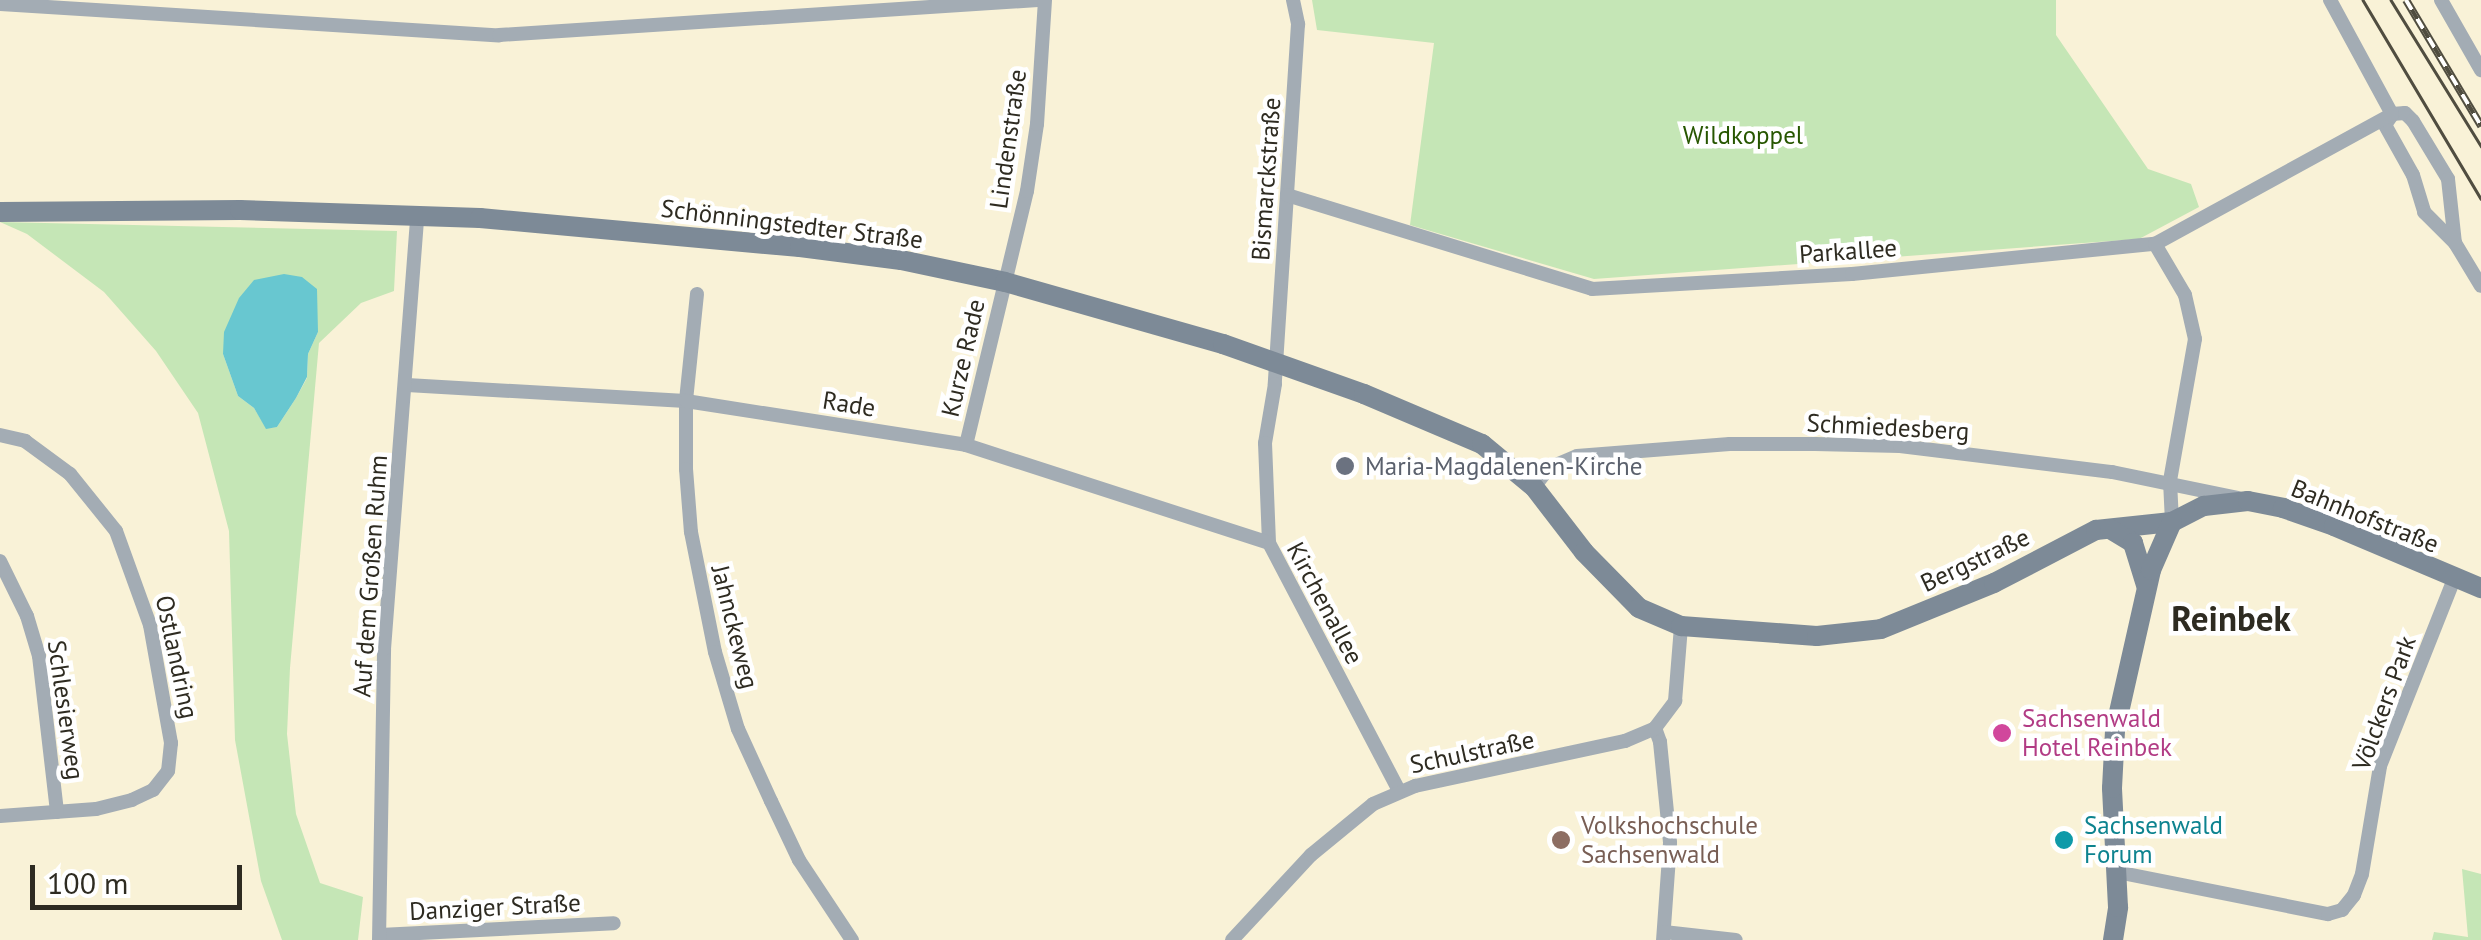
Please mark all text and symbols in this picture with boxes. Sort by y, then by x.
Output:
street label: Lindenstraße [983,67,1033,211]
street label: Bismarckstraße [1245,96,1287,262]
park label: Wildkoppel [1683,120,1803,150]
street label: Schönningstedter Straße [659,193,925,255]
street label: Parkallee [1798,233,1898,269]
street label: Kurze Rade [935,296,991,420]
street label: Rade [820,385,878,423]
street label: Schmiedesberg [1806,408,1970,446]
place label: Maria-Magdalenen-Kirche [1365,451,1642,481]
street label: Auf dem Großen Ruhm [347,454,393,698]
marker: Maria-Magdalenen-Kirche [1334,455,1356,477]
street label: Bahnhofstraße [2287,473,2443,559]
street label: Bergstraße [1916,522,2034,598]
street label: Kirchenallee [1280,537,1370,669]
street label: Jahnckeweg [705,562,765,692]
street label: Ostlandring [149,593,205,721]
district label: Reinbek [2171,597,2291,639]
street label: Völckers Park [2346,632,2422,774]
street label: Schlesierweg [41,638,91,782]
place label: Sachsenwald Hotel Reinbek [2022,704,2172,763]
marker: Sachsenwald Hotel Reinbek [1991,722,2013,744]
street label: Schulstraße [1407,724,1537,780]
place label: Volkshochschule Sachsenwald [1581,811,1758,870]
place label: Sachsenwald Forum [2084,811,2223,870]
marker: Volkshochschule Sachsenwald [1550,829,1572,851]
marker: Sachsenwald Forum [2053,829,2075,851]
scale bar [35,845,248,907]
text: 100 m [47,863,128,902]
street label: Danziger Straße [408,888,582,926]

